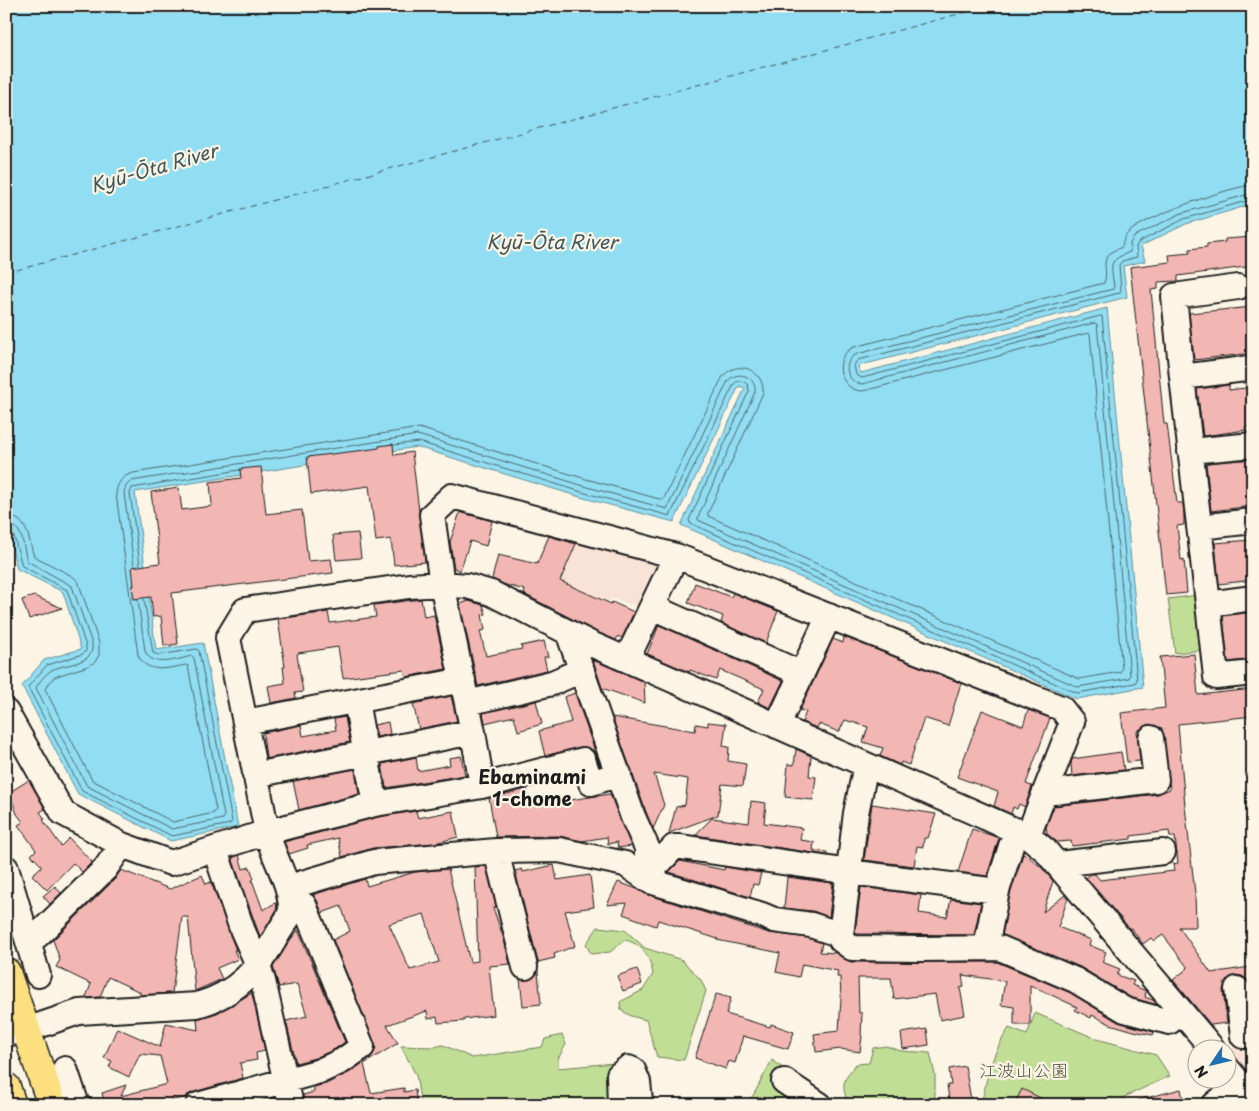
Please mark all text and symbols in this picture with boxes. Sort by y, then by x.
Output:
water label: Kyū-Ōta River [87,135,223,199]
water label: Kyū-Ōta River [487,227,620,255]
district label: Ebaminami 1-chome [478,762,586,812]
north arrow [1186,1038,1236,1088]
park label: 江波山公園 [979,1056,1069,1083]
text: N [1189,1061,1213,1082]

